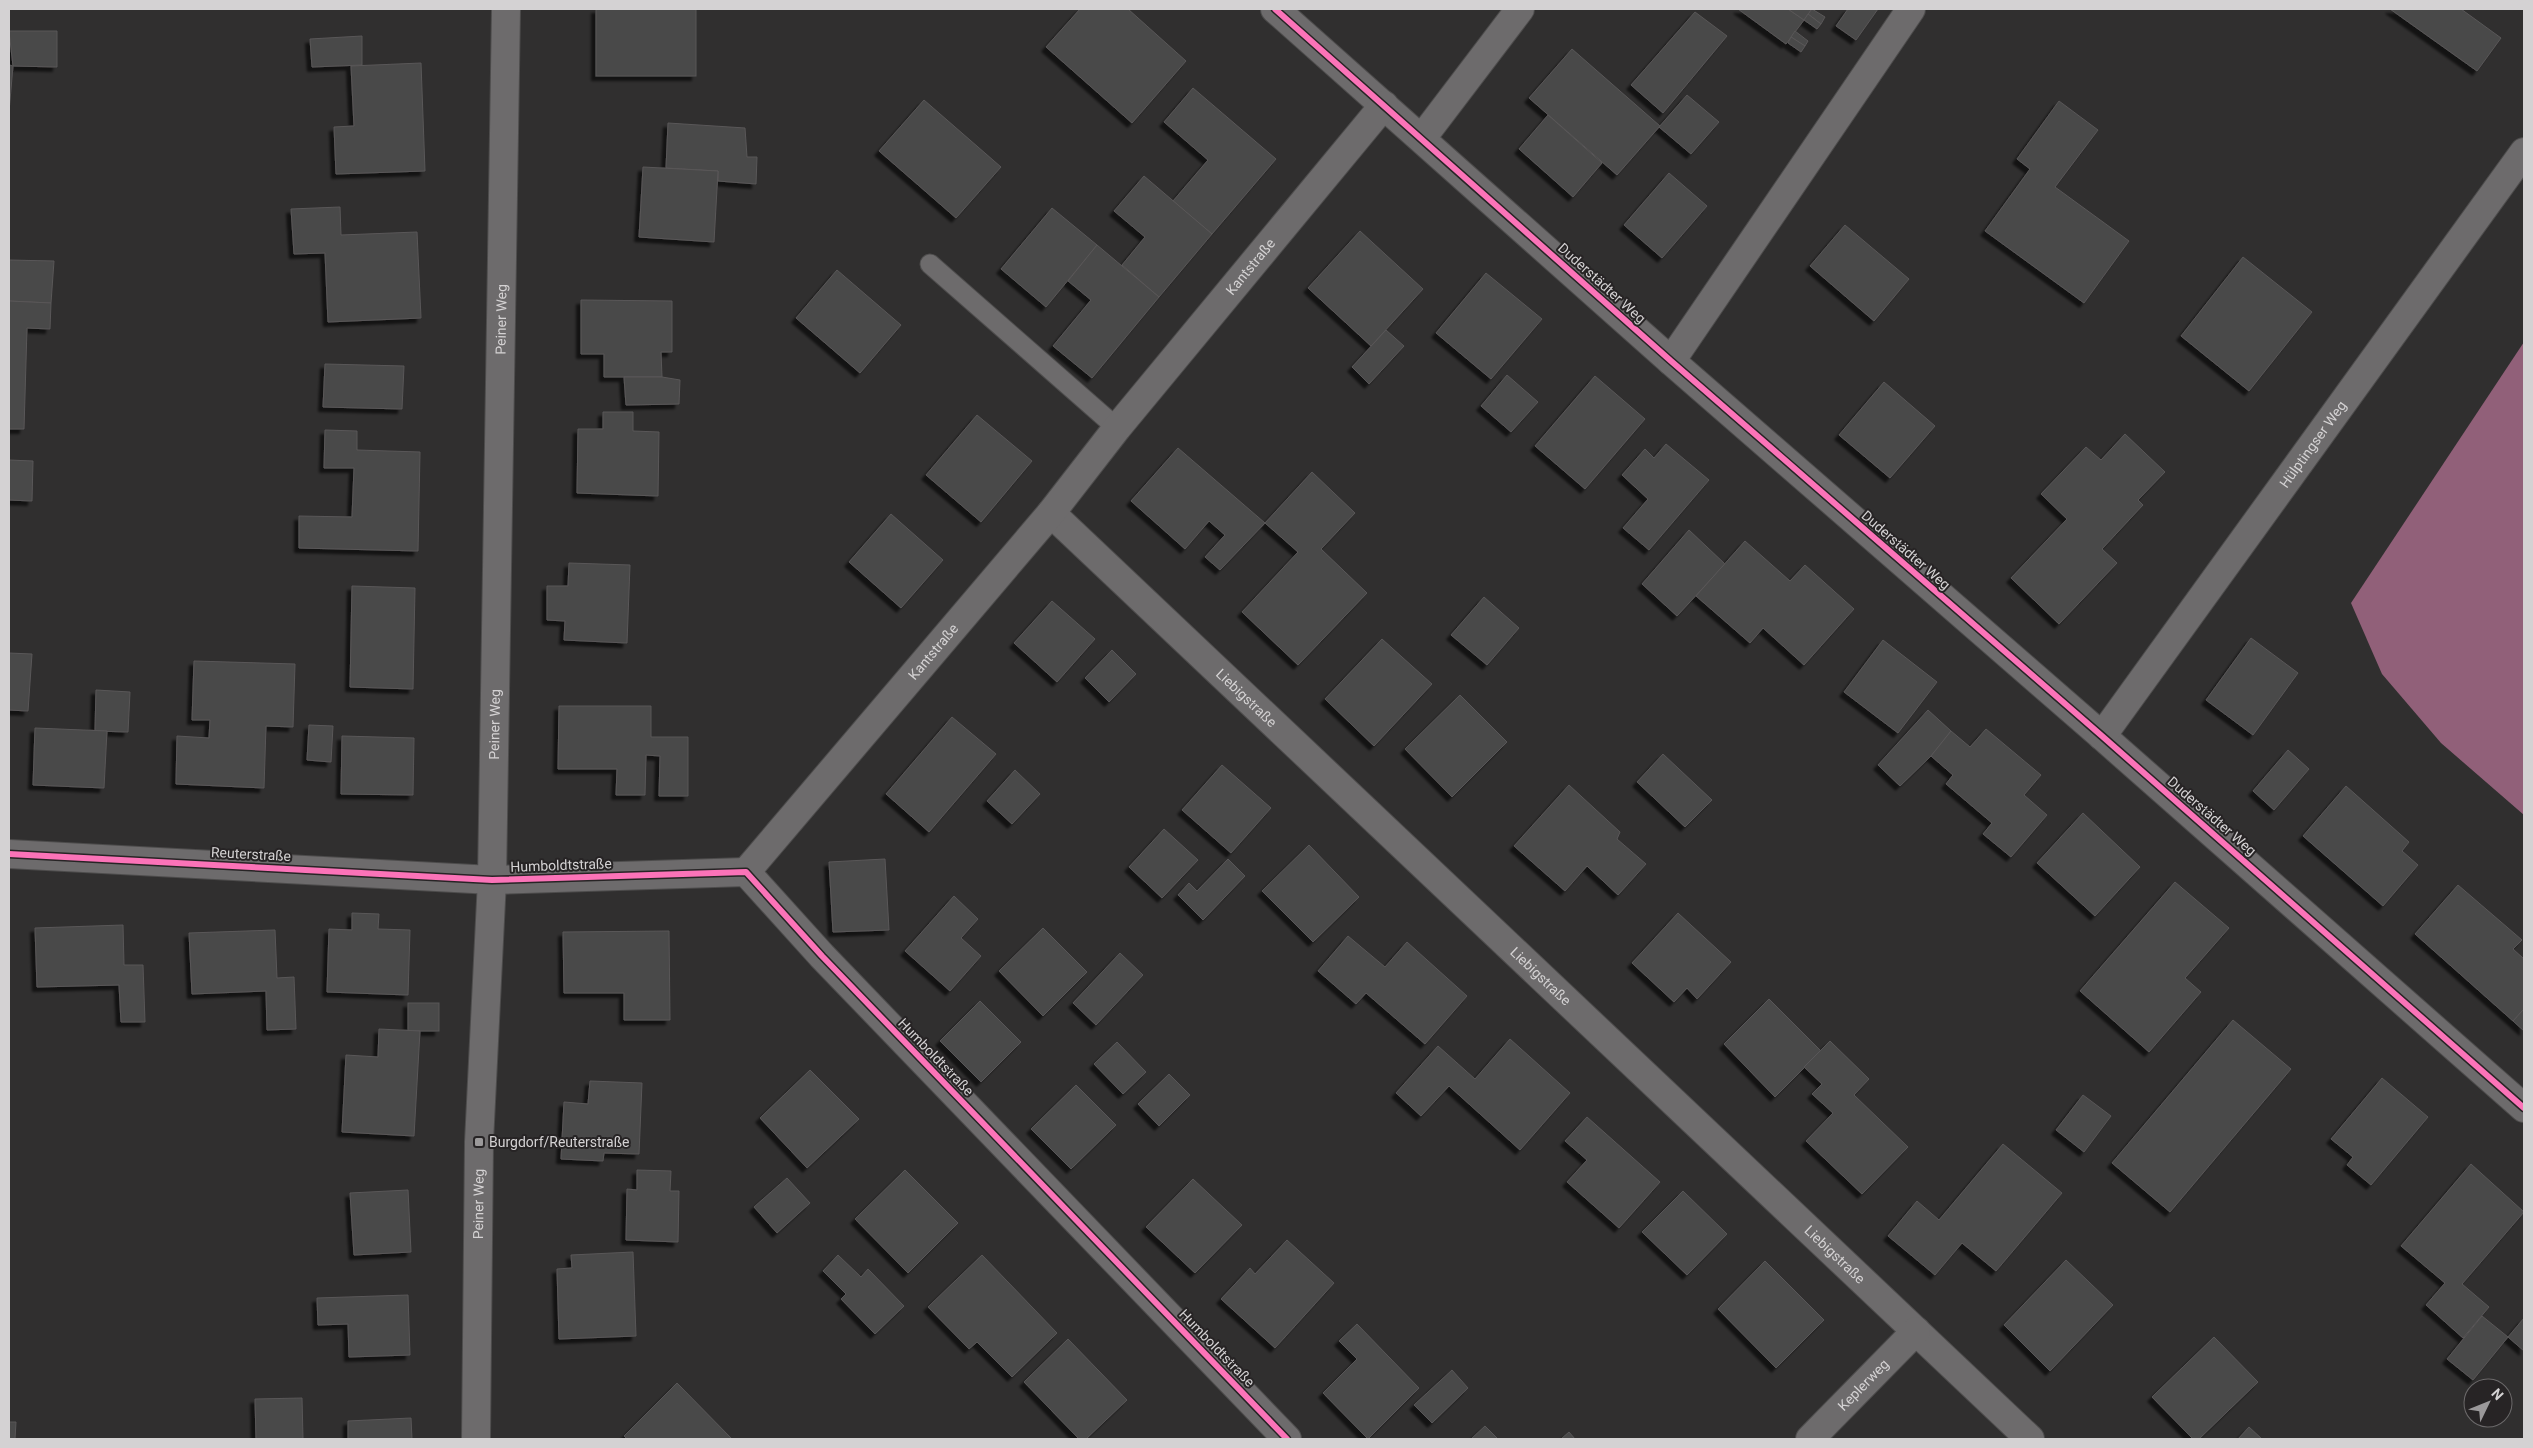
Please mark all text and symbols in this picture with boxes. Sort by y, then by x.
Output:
street label: Kantstraße [1222,235,1278,298]
street label: Duderstädter Weg [1555,240,1649,326]
street label: Peiner Weg [492,284,510,355]
street label: Hülptingser Weg [2276,398,2350,491]
street label: Duderstädter Weg [1858,507,1954,593]
street label: Kantstraße [905,620,961,683]
street label: Liebigstraße [1213,665,1280,730]
street label: Peiner Weg [486,689,503,760]
street label: Duderstädter Weg [2164,773,2260,859]
street label: Reuterstraße [211,844,291,864]
street label: Humboldtstraße [510,855,612,875]
street label: Liebigstraße [1507,944,1574,1009]
street label: Humboldtstraße [895,1015,977,1099]
place label: Burgdorf/Reuterstraße [489,1134,629,1150]
marker: Burgdorf/Reuterstraße [473,1136,485,1148]
street label: Peiner Weg [470,1169,487,1239]
street label: Liebigstraße [1801,1222,1868,1287]
street label: Humboldtstraße [1176,1306,1258,1390]
street label: Keplerweg [1835,1356,1892,1414]
north arrow [2463,1378,2513,1428]
text: N [2488,1385,2507,1403]

